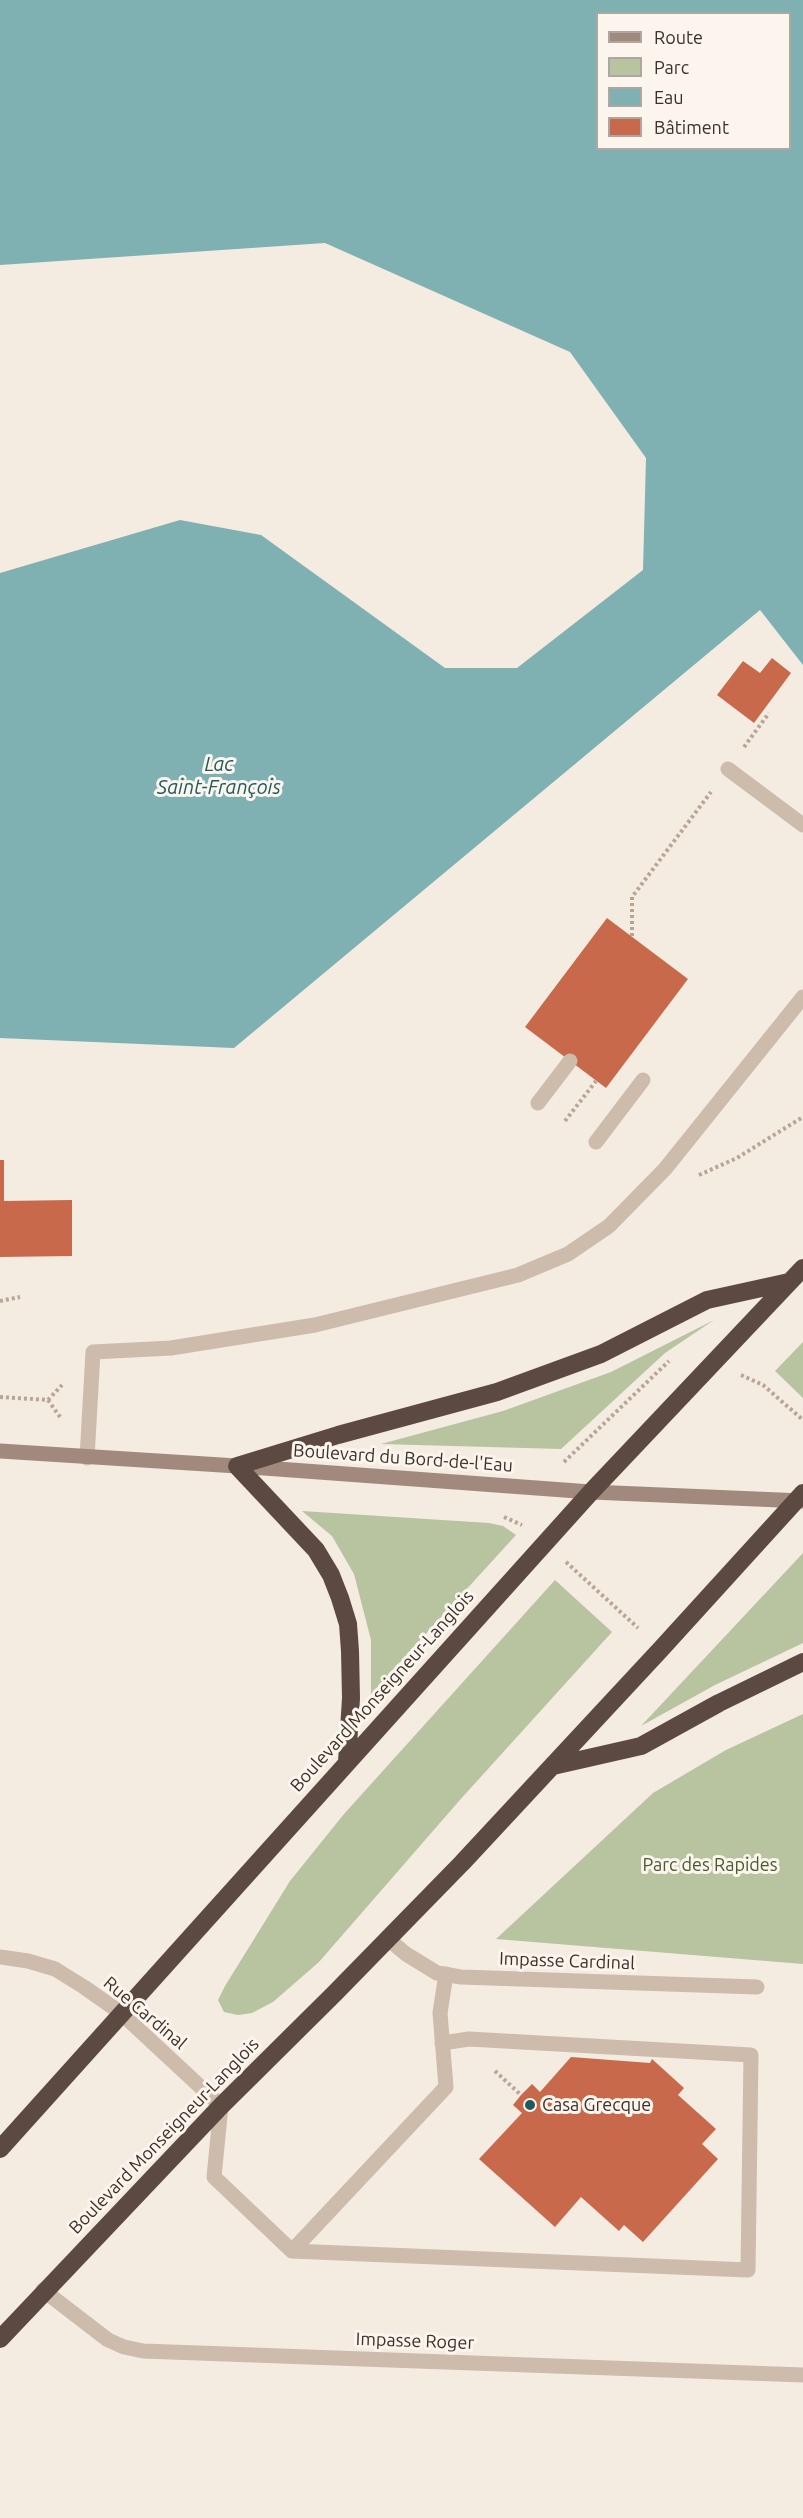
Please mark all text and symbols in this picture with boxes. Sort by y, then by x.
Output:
legend [596,12,791,150]
text: Route [654,27,703,47]
text: Parc [654,57,689,77]
text: Eau [654,87,684,107]
text: Bâtiment [654,117,729,137]
water label: Lac Saint-François [157,752,281,799]
street label: Boulevard du Bord-de-l'Eau [292,1440,514,1476]
street label: Boulevard Monseigneur-Langlois [286,1586,478,1796]
park label: Parc des Rapides [642,1854,778,1876]
street label: Impasse Cardinal [499,1948,635,1974]
street label: Rue Cardinal [99,1972,191,2054]
street label: Boulevard Monseigneur-Langlois [65,2034,263,2238]
place label: Casa Grecque [542,2094,651,2116]
marker: Casa Grecque [523,2098,537,2112]
street label: Impasse Roger [355,2328,475,2354]

